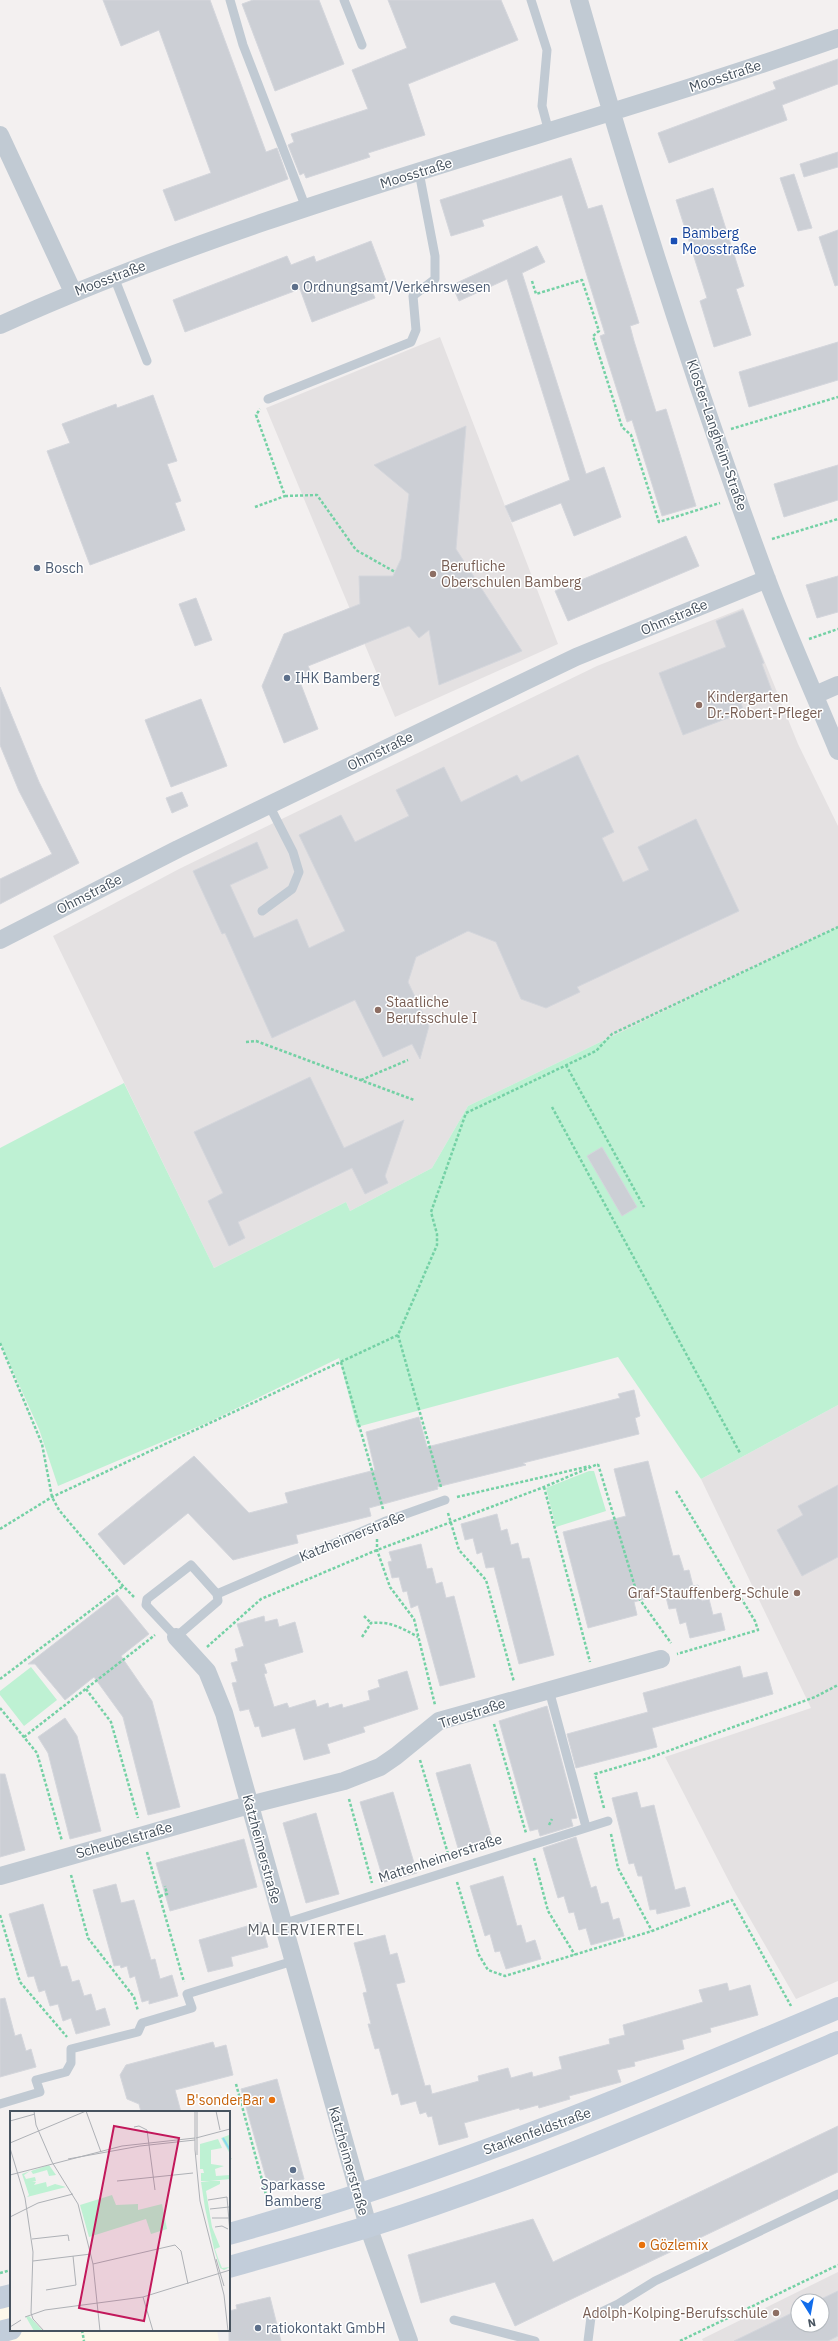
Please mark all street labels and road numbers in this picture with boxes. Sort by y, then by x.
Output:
street label: Moosstraße [687,56,764,96]
street label: Moosstraße [378,153,455,193]
street label: Moosstraße [72,256,148,300]
street label: Kloster-Langheim-Straße [683,357,751,513]
street label: Ohmstraße [638,595,710,639]
street label: Ohmstraße [344,727,416,775]
street label: Ohmstraße [53,870,125,918]
street label: Katzheimerstraße [296,1506,408,1565]
street label: Treustraße [436,1694,508,1732]
street label: Katzheimerstraße [239,1792,285,1906]
street label: Scheubelstraße [74,1818,174,1862]
street label: Mattenheimerstraße [376,1829,504,1887]
street label: Starkenfeldstraße [481,2103,594,2159]
street label: Katzheimerstraße [325,2104,373,2218]

